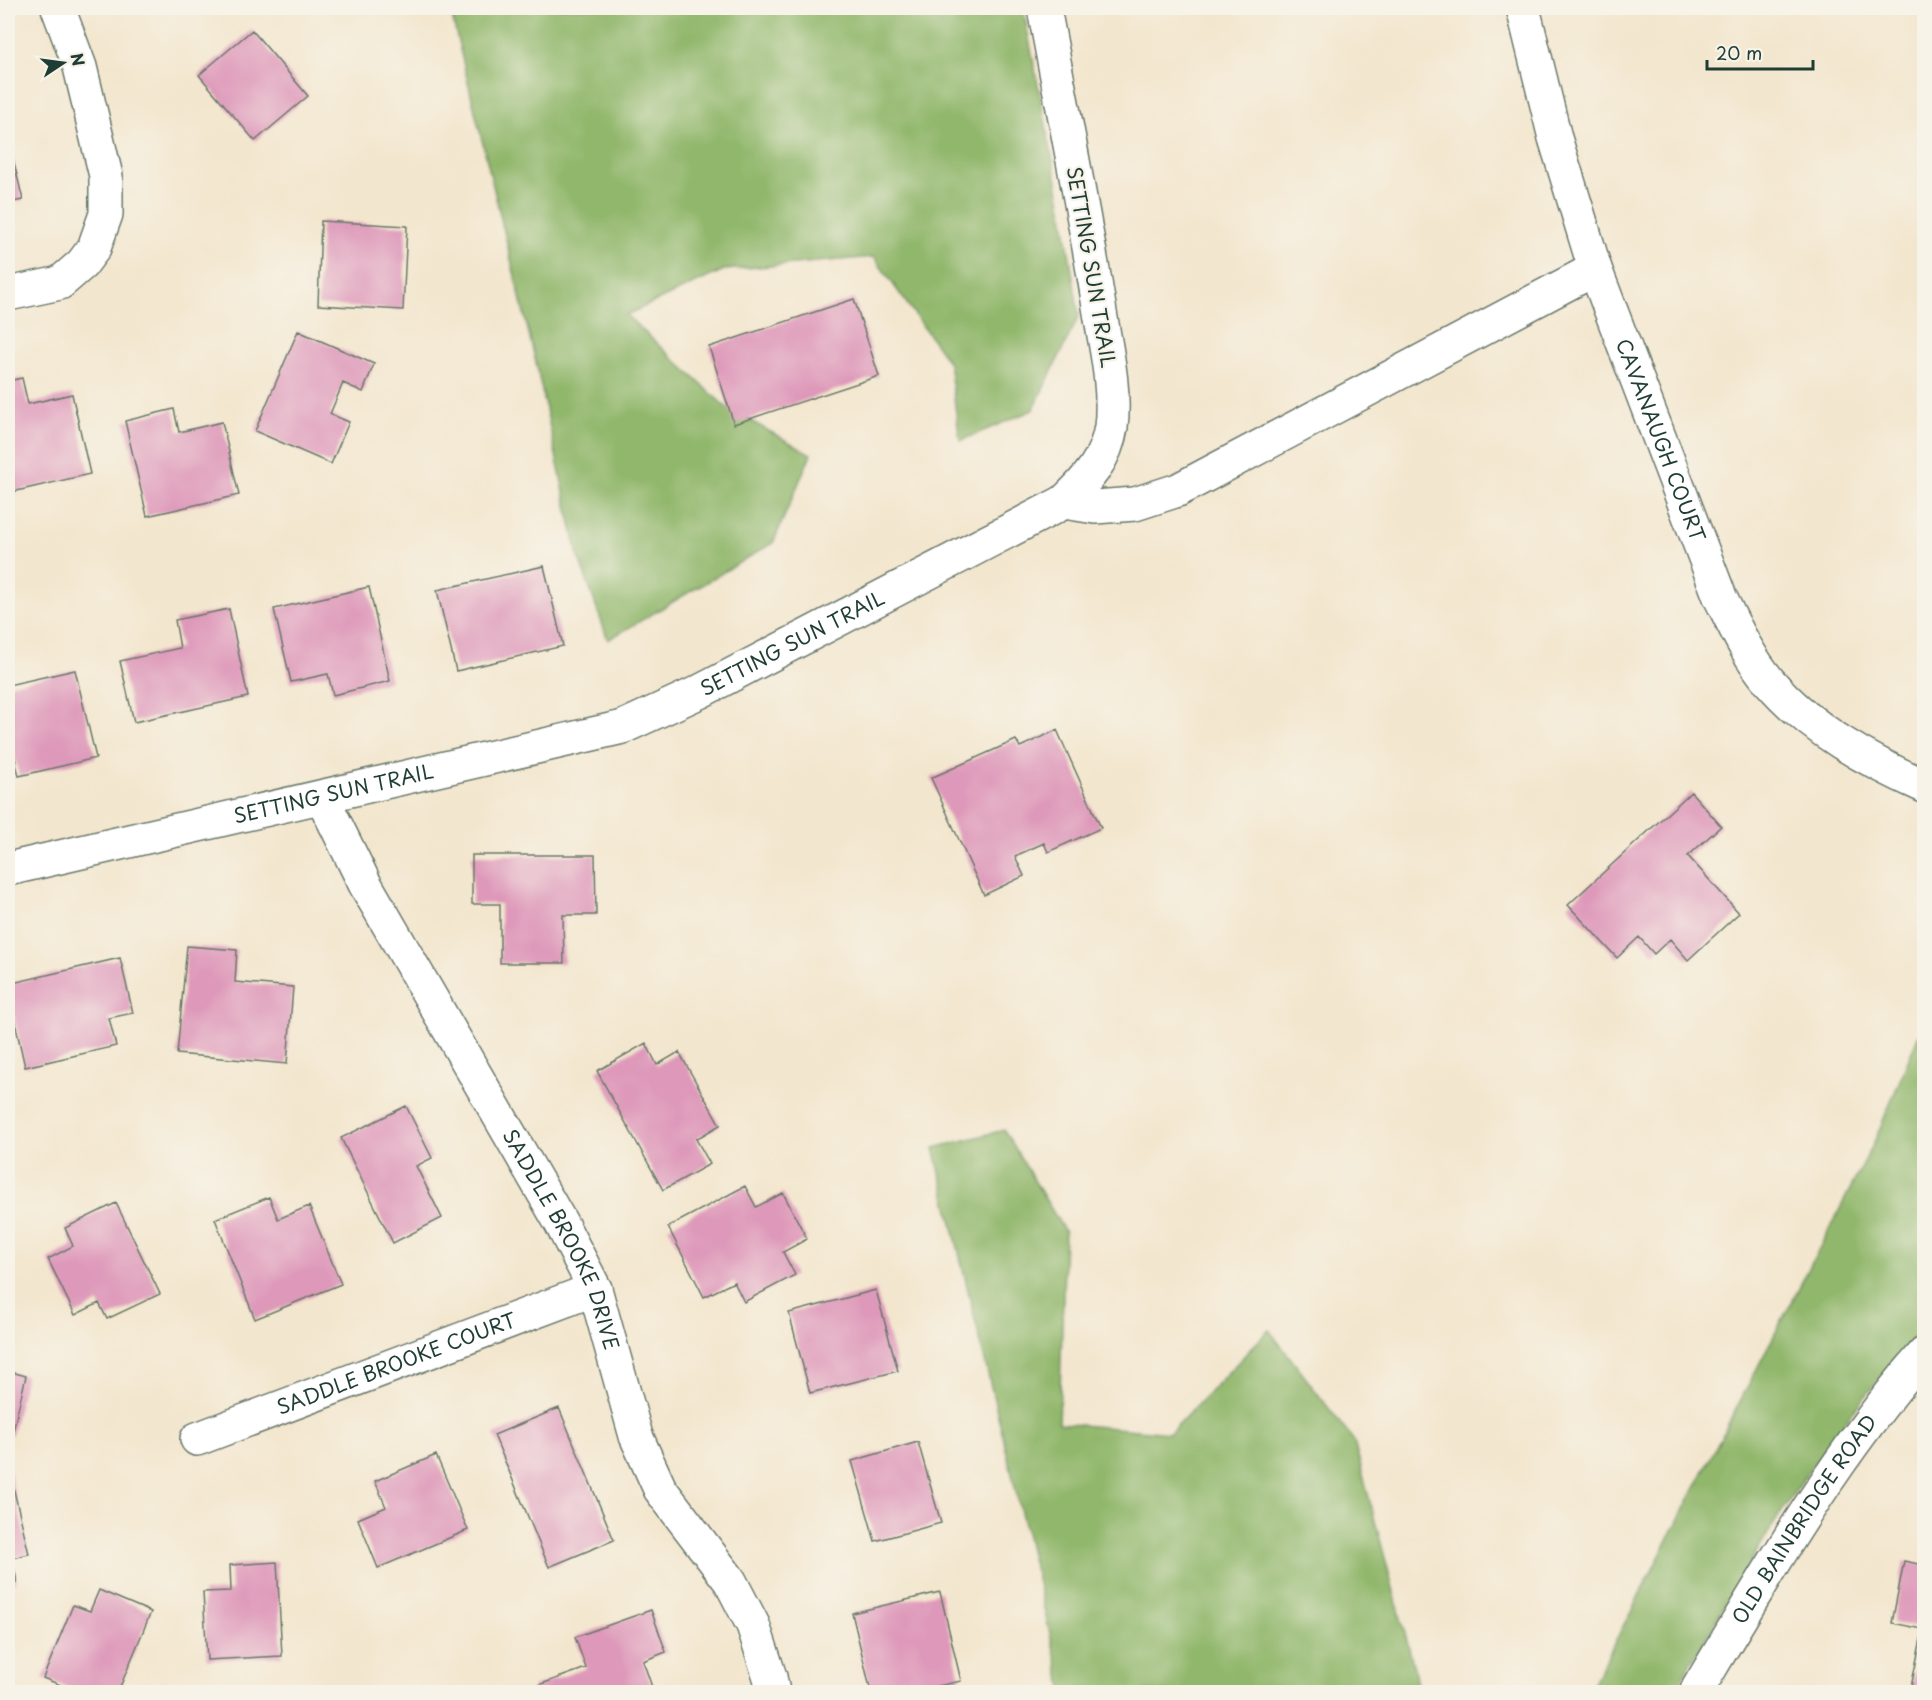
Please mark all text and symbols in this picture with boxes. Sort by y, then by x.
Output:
north arrow [33,33,93,93]
scale bar [1707,33,1814,71]
text: 20 m [1716,39,1762,66]
text: N [65,51,92,68]
street label: SETTING SUN TRAIL [1059,164,1125,370]
street label: CAVANAUGH COURT [1609,334,1714,546]
street label: SETTING SUN TRAIL [694,582,890,703]
street label: SETTING SUN TRAIL [230,755,436,830]
street label: SADDLE BROOKE DRIVE [496,1123,627,1353]
street label: SADDLE BROOKE COURT [272,1304,520,1422]
street label: OLD BAINBRIDGE ROAD [1724,1408,1884,1629]

